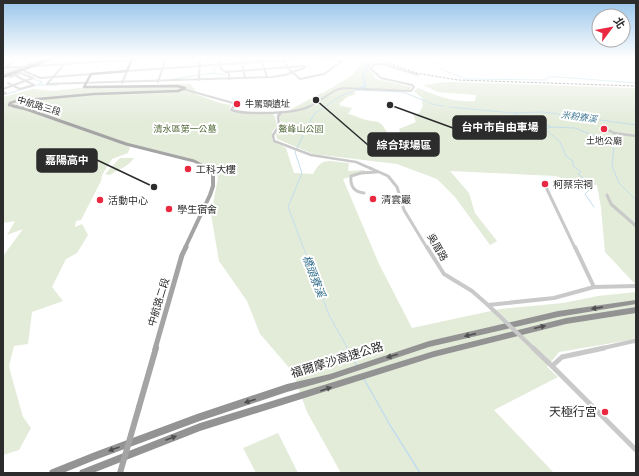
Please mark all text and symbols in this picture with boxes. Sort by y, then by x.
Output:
north arrow [591,8,631,48]
text: 北 [611,14,628,31]
street label: 中航路三段 [16,94,62,117]
place label: 牛罵頭遺址 [245,98,290,109]
marker: 牛罵頭遺址 [232,99,242,109]
water label: 米粉寮溪 [560,109,600,125]
callout: 台中市自由車場 [453,116,546,139]
text: 台中市自由車場 [462,120,539,134]
park label: 清水區第一公墓 [153,123,217,134]
park label: 鰲峰山公園 [278,123,324,134]
marker: 土地公廟 [599,124,609,134]
callout: 綜合球場區 [368,133,439,156]
place label: 土地公廟 [586,135,622,146]
text: 綜合球場區 [377,138,432,152]
callout: 嘉陽高中 [37,149,97,172]
text: 嘉陽高中 [45,153,89,167]
place label: 工科大樓 [196,163,236,176]
marker: 工科大樓 [183,164,193,174]
place label: 柯蔡宗祠 [553,178,593,191]
marker: 柯蔡宗祠 [540,179,550,189]
place label: 清雲巖 [381,193,411,206]
place label: 活動中心 [108,194,148,207]
marker: 清雲巖 [368,194,378,204]
marker: 活動中心 [95,195,105,205]
place label: 學生宿舍 [177,203,217,216]
marker: 學生宿舍 [164,204,174,214]
street label: 吳厝路 [424,231,451,263]
water label: 橋頭寮溪 [300,253,329,301]
street label: 中航路二段 [145,276,172,328]
one-way arrow [591,305,604,311]
one-way arrow [534,324,546,330]
one-way arrow [464,332,477,338]
street label: 福爾摩沙高速公路 [289,338,385,381]
one-way arrow [385,353,397,359]
one-way arrow [320,385,332,391]
one-way arrow [243,398,255,404]
place label: 天極行宮 [549,404,597,419]
marker: 天極行宮 [600,407,610,417]
one-way arrow [166,435,178,441]
one-way arrow [107,446,119,452]

